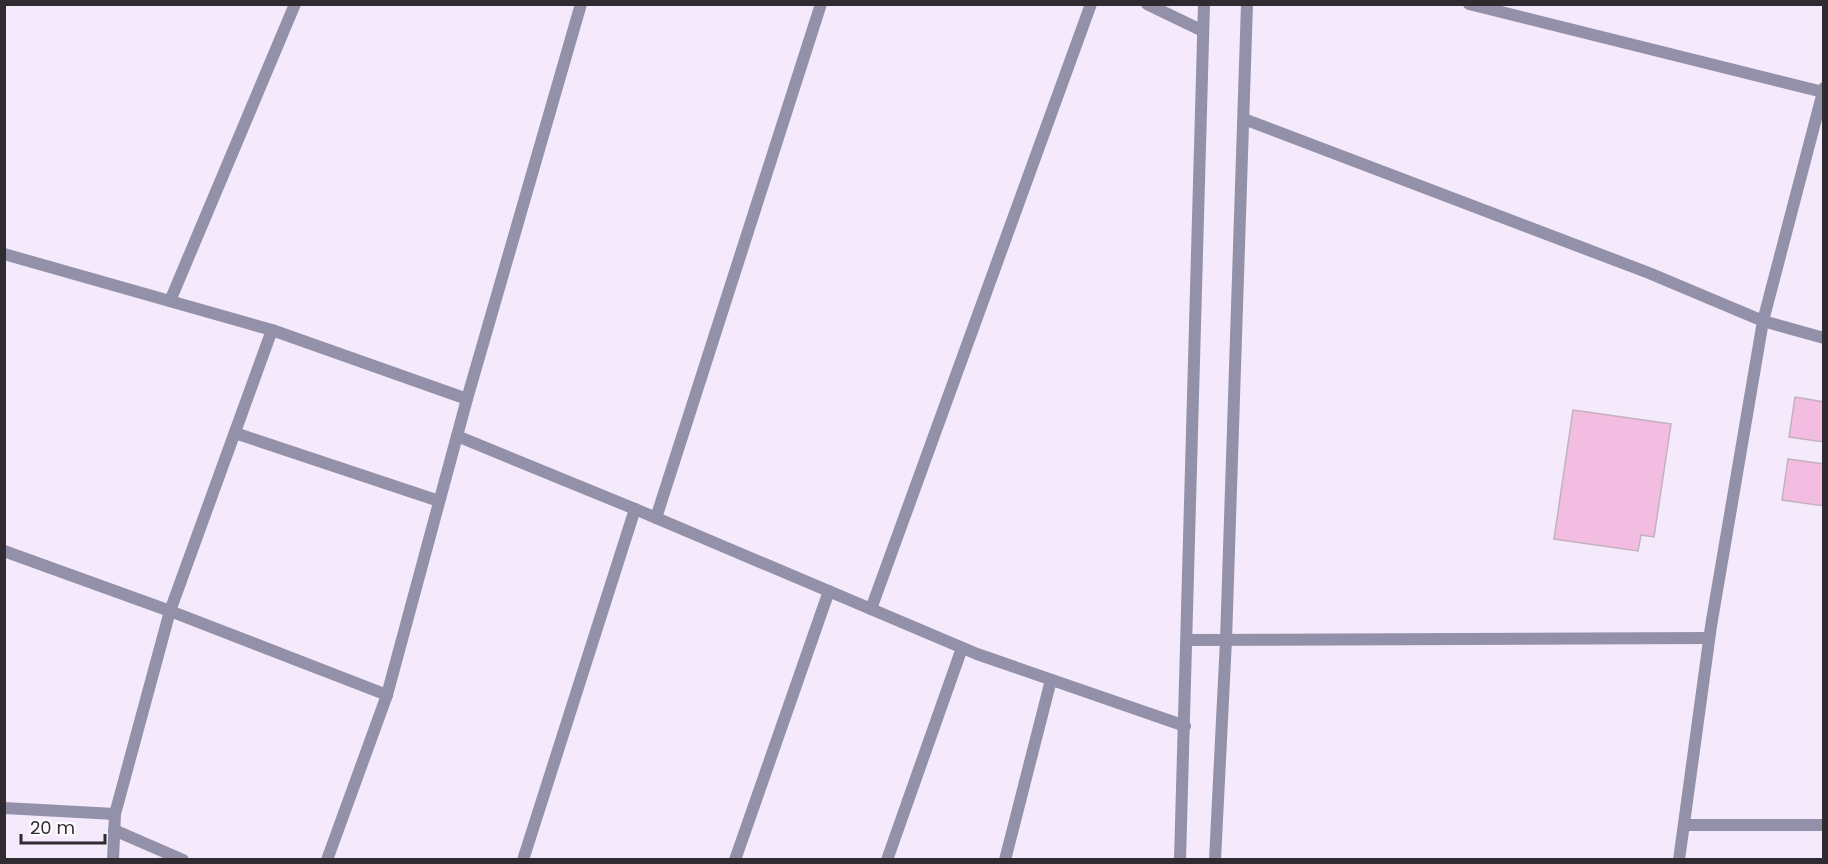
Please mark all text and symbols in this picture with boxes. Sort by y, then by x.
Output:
scale bar [21,807,105,845]
text: 20 m [30,815,75,840]

